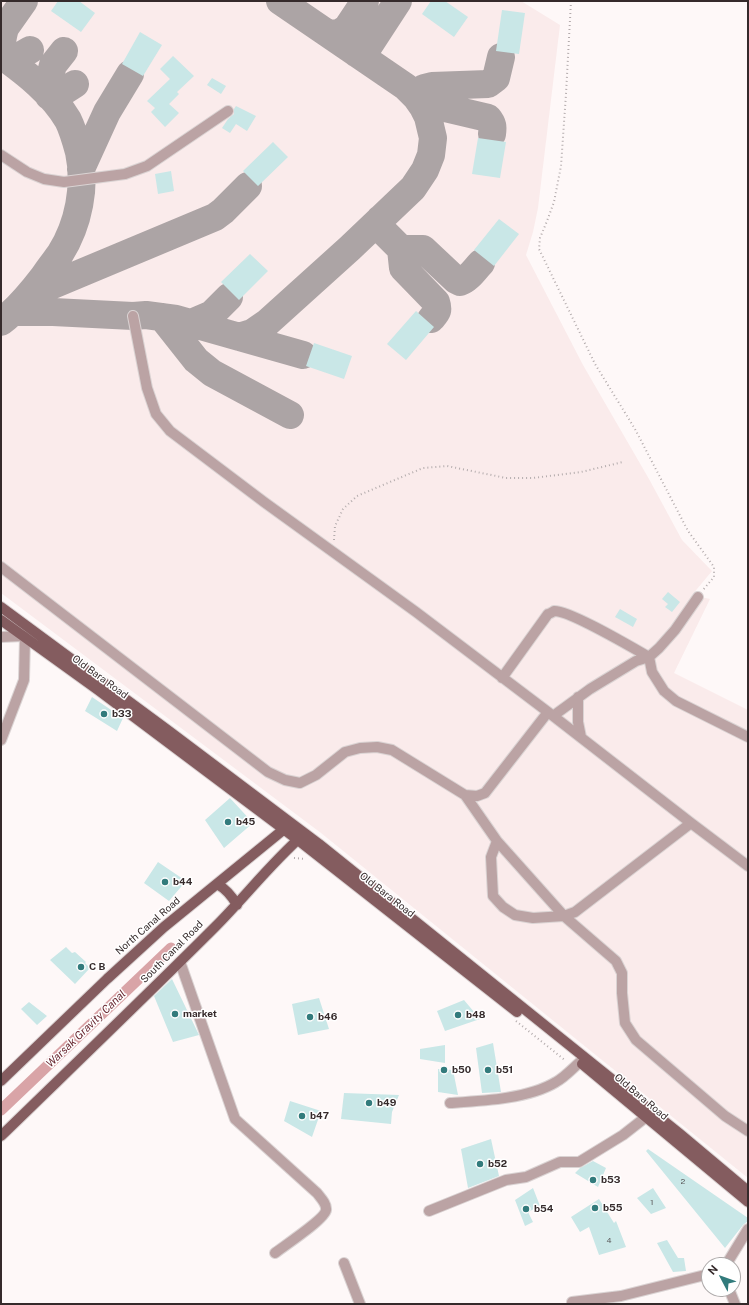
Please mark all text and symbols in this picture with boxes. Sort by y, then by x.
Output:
street label: Old Bara Road [70,653,130,701]
place label: b33 [112,708,131,720]
marker: b33 [99,709,109,719]
place label: b45 [236,816,255,828]
marker: b45 [223,817,233,827]
street label: Old Bara Road [357,870,417,920]
place label: b44 [173,876,192,888]
marker: b44 [160,877,170,887]
street label: North Canal Road [113,895,183,957]
street label: South Canal Road [138,918,206,986]
place label: C B [89,961,105,973]
marker: C B [76,962,86,972]
water label: Warsak Gravity Canal [43,988,129,1070]
place label: market [183,1008,217,1020]
marker: market [170,1009,180,1019]
place label: b48 [466,1009,485,1021]
marker: b48 [453,1010,463,1020]
place label: b46 [318,1011,337,1023]
marker: b46 [305,1012,315,1022]
place label: b50 [452,1064,471,1076]
place label: b51 [496,1064,513,1076]
marker: b50 [439,1065,449,1075]
marker: b51 [483,1065,493,1075]
street label: Old Bara Road [612,1071,670,1123]
place label: b49 [377,1097,396,1109]
marker: b49 [364,1098,374,1108]
place label: b47 [310,1110,329,1122]
marker: b47 [297,1111,307,1121]
place label: b52 [488,1158,507,1170]
marker: b52 [475,1159,485,1169]
place label: b53 [601,1174,620,1186]
marker: b53 [588,1175,598,1185]
house number: 2 [681,1177,685,1187]
house number: 1 [650,1198,654,1208]
place label: b55 [603,1202,623,1214]
place label: b54 [534,1203,553,1215]
marker: b55 [590,1203,600,1213]
marker: b54 [521,1204,531,1214]
house number: 4 [606,1236,612,1246]
north arrow [701,1257,741,1297]
text: N [705,1263,720,1277]

